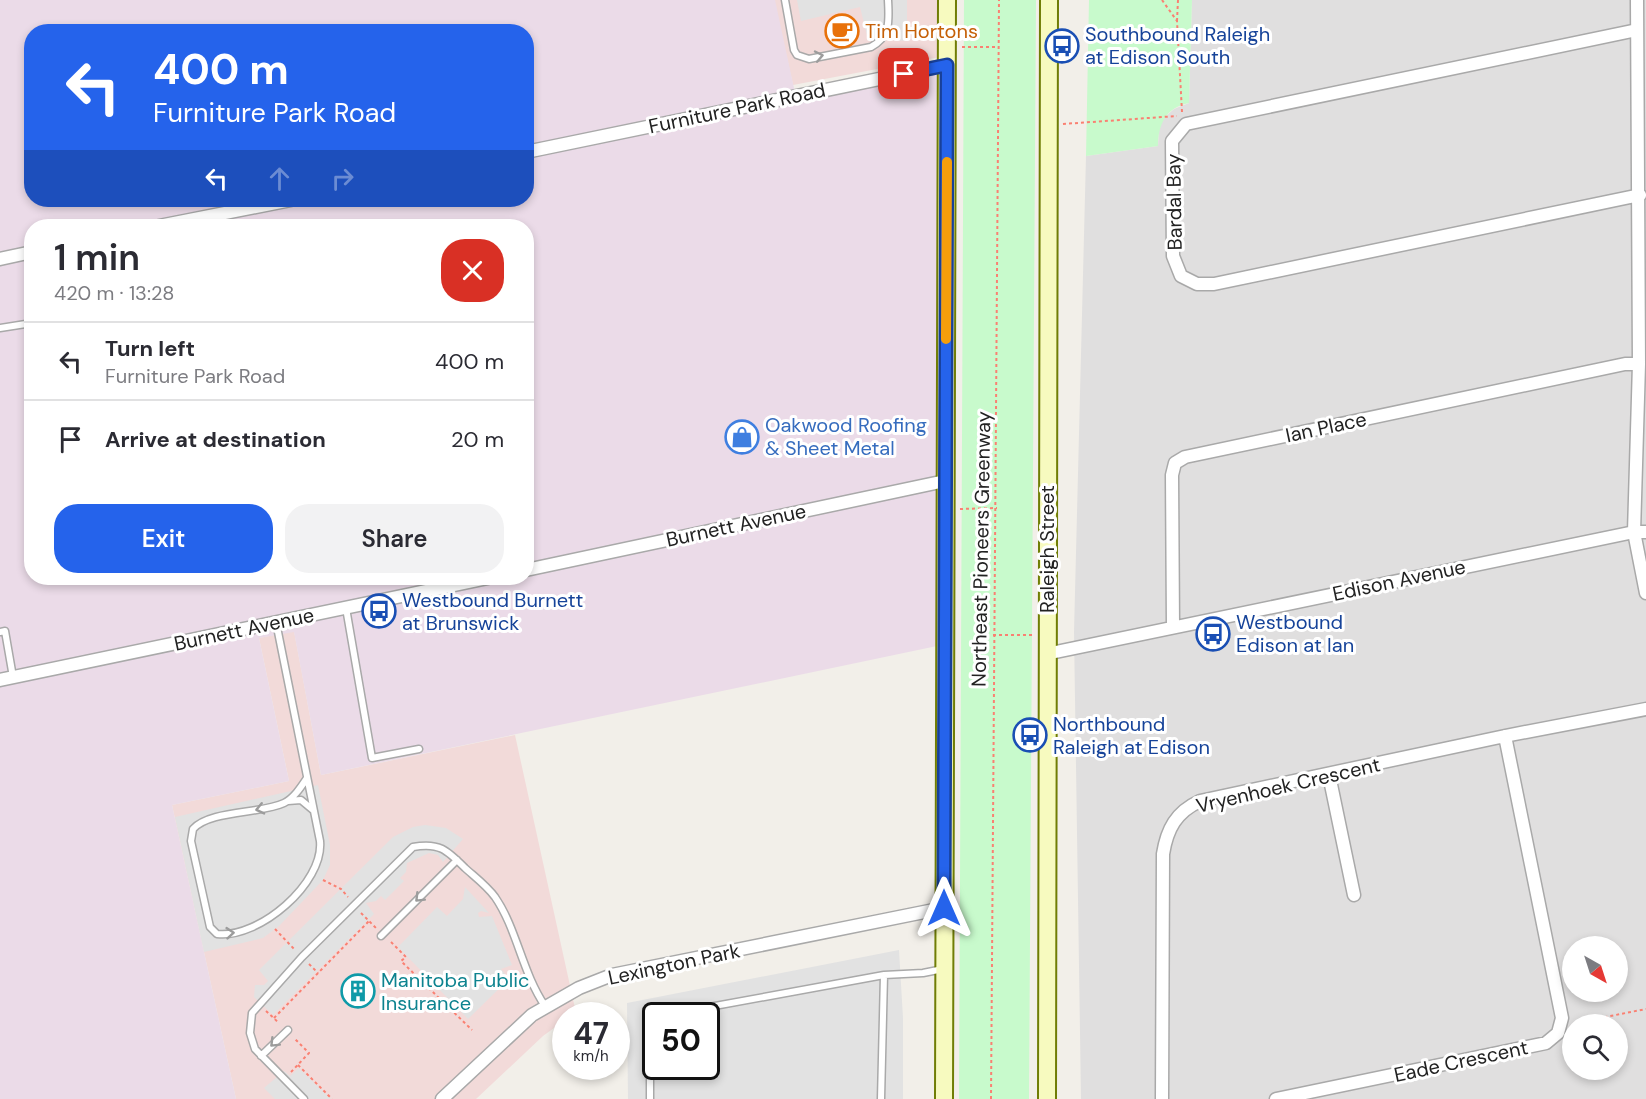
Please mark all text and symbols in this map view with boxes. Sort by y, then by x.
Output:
cafe icon: Tim Hortons [824,13,860,49]
place label: Tim Hortons [865,18,978,44]
place label: Southbound Raleigh at Edison South [1085,21,1270,70]
bus stop icon: Southbound Raleigh at Edison South [1044,28,1080,64]
text: 400 m [153,42,289,97]
icon: left [54,48,132,126]
pin [878,48,929,99]
one-way arrow [814,51,824,64]
icon: arrive [887,57,920,90]
street label: Furniture Park Road [646,77,828,139]
text: Furniture Park Road [153,95,396,130]
street label: Bardal Bay [1160,153,1188,251]
icon: left [200,162,233,195]
icon: ahead [263,162,296,195]
icon: right [326,162,359,195]
text: 1 min [54,234,140,281]
button: close [441,239,504,302]
text: 420 m · 13:28 [54,280,174,306]
text: Turn left [105,334,195,363]
icon: left [54,345,87,378]
text: 400 m [435,347,504,376]
text: Furniture Park Road [105,363,285,389]
street label: Ian Place [1283,406,1369,448]
street label: Northeast Pioneers Greenway [966,411,996,687]
place label: Oakwood Roofing & Sheet Metal [765,412,927,461]
shop icon: Oakwood Roofing & Sheet Metal [724,419,760,455]
icon: arrive [54,423,87,456]
text: Arrive at destination [105,425,326,454]
text: 20 m [451,425,504,454]
street label: Raleigh Street [1034,485,1060,613]
street label: Burnett Avenue [664,497,808,553]
button: Exit [54,504,273,573]
button: Share [285,504,504,573]
street label: Edison Avenue [1330,553,1468,607]
place label: Westbound Burnett at Brunswick [402,587,584,636]
bus stop icon: Westbound Burnett at Brunswick [361,593,397,629]
street label: Burnett Avenue [172,601,316,657]
place label: Westbound Edison at Ian [1236,609,1354,658]
bus stop icon: Westbound Edison at Ian [1195,616,1231,652]
place label: Northbound Raleigh at Edison [1053,711,1210,760]
bus stop icon: Northbound Raleigh at Edison [1012,717,1048,753]
street label: Vryenhoek Crescent [1193,751,1383,819]
one-way arrow [256,801,266,814]
position arrow [912,876,976,940]
one-way arrow [416,891,427,902]
one-way arrow [225,927,235,940]
north arrow [1562,936,1628,1002]
map controls [1562,936,1628,1080]
street label: Lexington Park [606,937,742,991]
place label: Manitoba Public Insurance [381,967,529,1016]
building icon: Manitoba Public Insurance [340,973,376,1009]
speed limit sign: 50 [642,1002,720,1080]
text: 47 [573,1014,609,1053]
button: search [1562,1014,1628,1080]
street label: Eade Crescent [1392,1034,1531,1088]
one-way arrow [271,1036,281,1047]
text: km/h [573,1046,609,1066]

